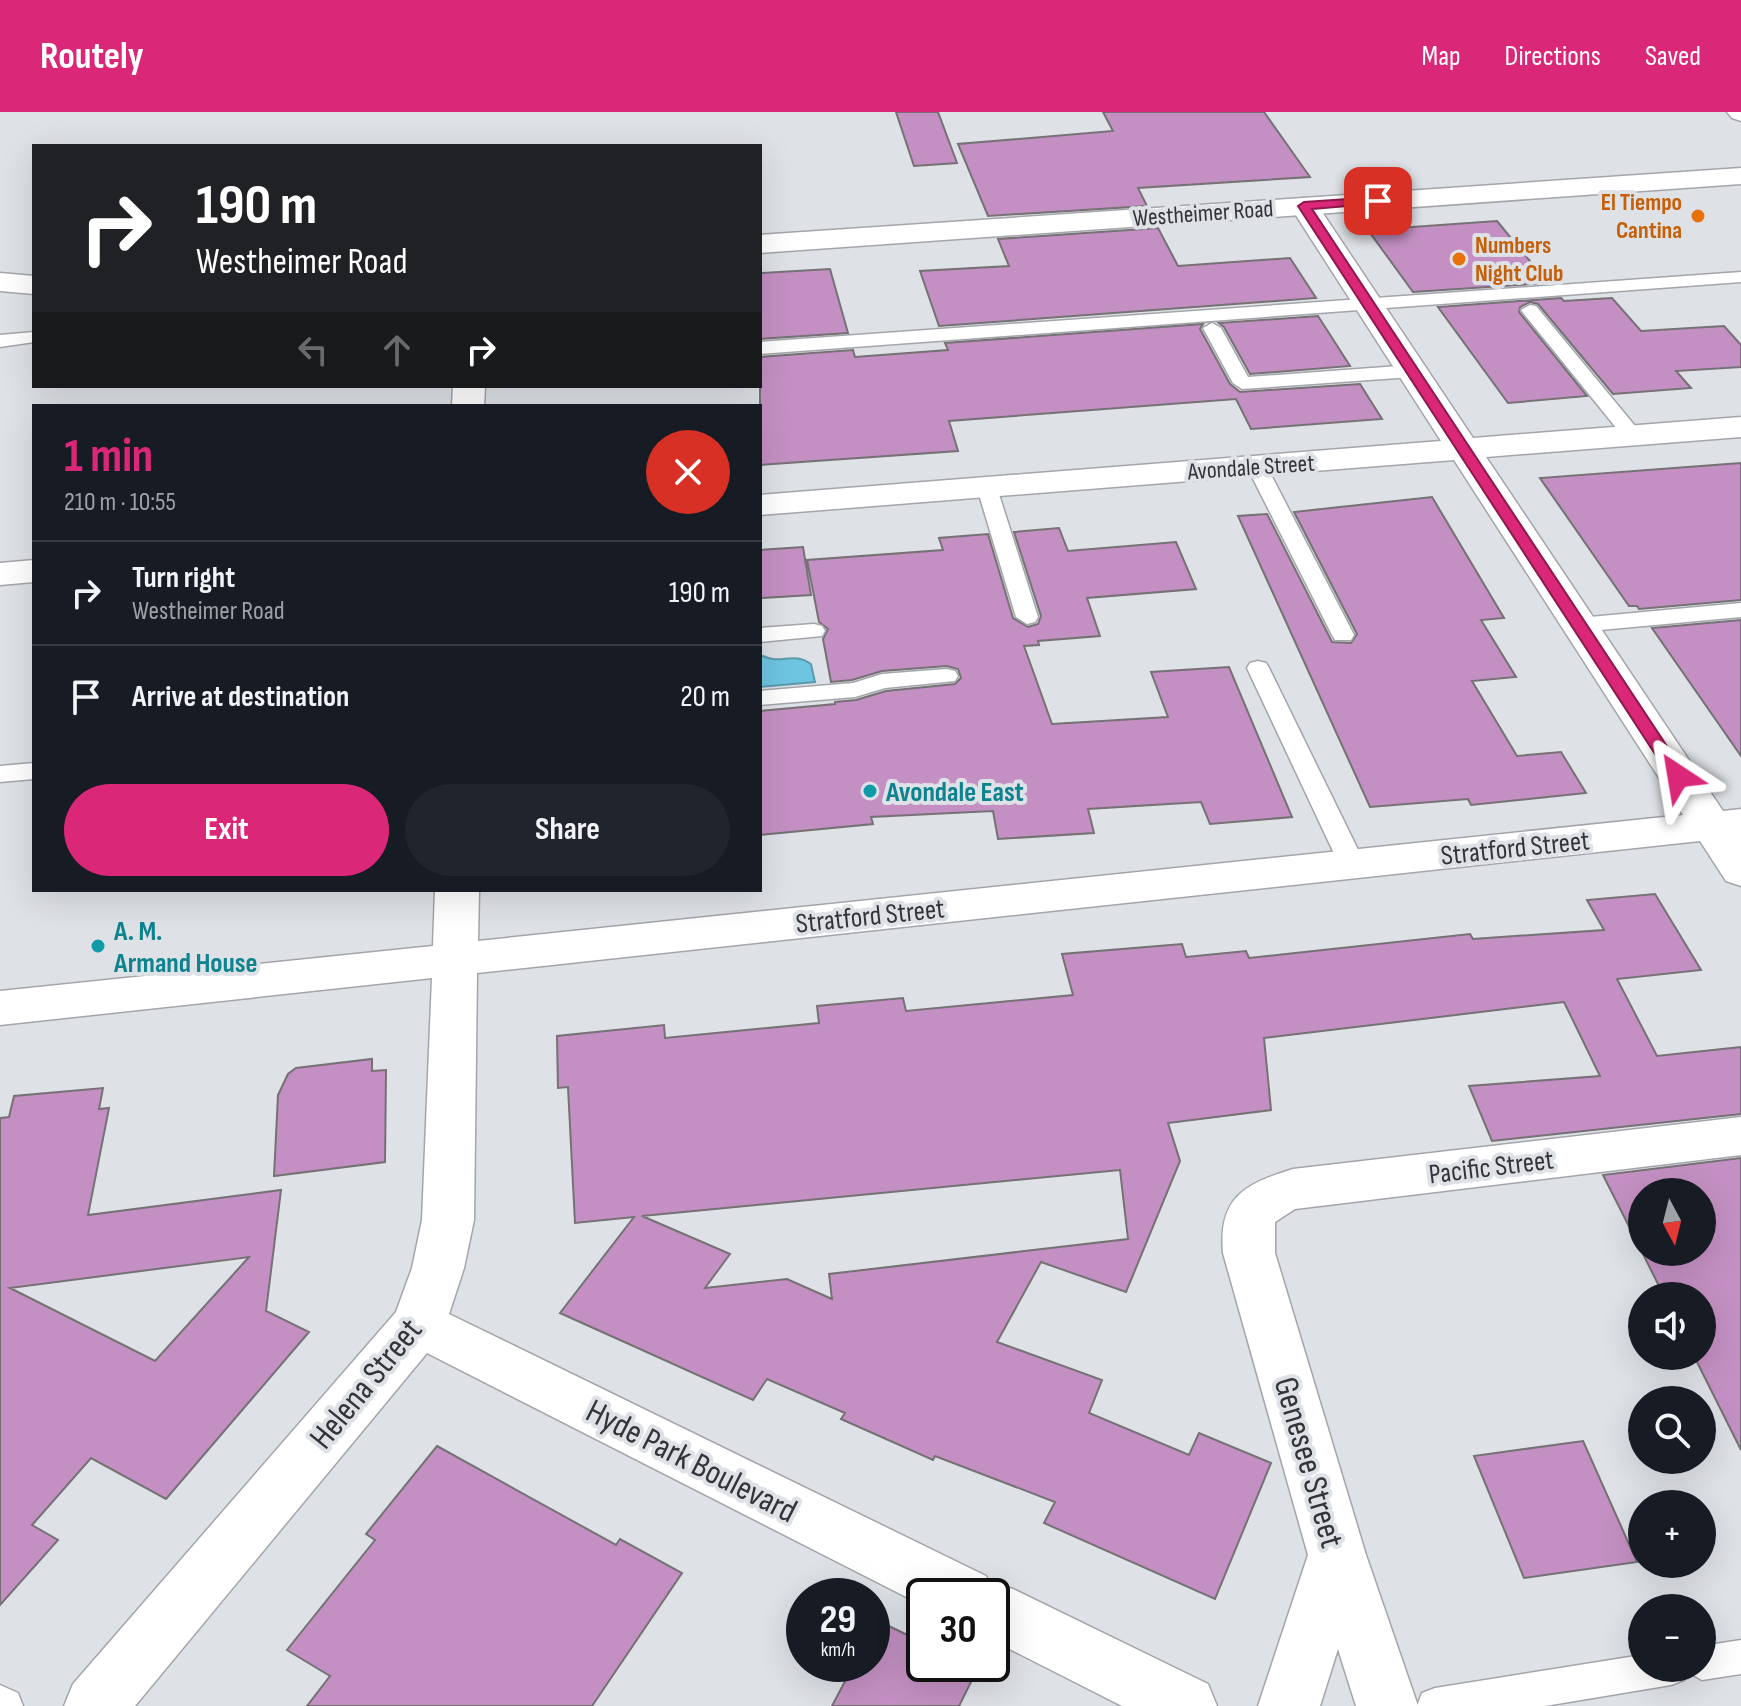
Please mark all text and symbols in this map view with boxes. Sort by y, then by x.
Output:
text: Routely [40,34,144,79]
text: Map [1422,40,1461,73]
text: Directions [1505,40,1601,73]
text: Saved [1645,40,1701,73]
pin [1344,167,1412,235]
text: 190 m [196,173,317,240]
icon: right [64,176,168,280]
icon: arrive [1356,179,1400,223]
place label: El Tiempo Cantina [1601,188,1682,245]
street label: Westheimer Road [1132,194,1274,233]
marker: El Tiempo Cantina [1689,207,1707,225]
place label: Numbers Night Club [1475,231,1563,288]
text: Westheimer Road [196,241,407,284]
marker: Numbers Night Club [1450,250,1468,268]
icon: left [291,328,335,372]
icon: ahead [375,328,419,372]
icon: right [459,328,503,372]
text: 1 min [64,428,153,485]
button: close [646,430,730,514]
street label: Avondale Street [1186,449,1315,486]
text: 210 m · 10:55 [64,487,176,518]
text: Turn right [132,560,235,596]
icon: right [64,571,108,615]
text: 190 m [669,575,730,611]
text: Westheimer Road [132,596,285,627]
icon: arrive [64,675,108,719]
text: Arrive at destination [132,679,349,715]
text: 20 m [680,679,730,715]
position arrow [1636,734,1720,818]
place label: Avondale East [885,776,1024,809]
marker: Avondale East [861,782,879,800]
button: Exit [64,784,389,876]
button: Share [405,784,730,876]
street label: Stratford Street [1439,824,1591,873]
street label: Stratford Street [794,892,946,941]
place label: A. M. Armand House [113,915,257,980]
marker: A. M. Armand House [89,937,107,955]
street label: Pacific Street [1427,1143,1556,1192]
north arrow [1628,1178,1716,1266]
map controls [1628,1178,1716,1682]
button: sound [1628,1282,1716,1370]
street label: Helena Street [301,1311,431,1457]
street label: Genesee Street [1265,1372,1352,1552]
button: search [1628,1386,1716,1474]
street label: Hyde Park Boulevard [579,1391,803,1532]
button: + [1628,1490,1716,1578]
speed limit sign: 30 [906,1578,1010,1682]
button: − [1628,1594,1716,1682]
text: 29 [820,1596,856,1644]
text: km/h [821,1638,855,1662]

